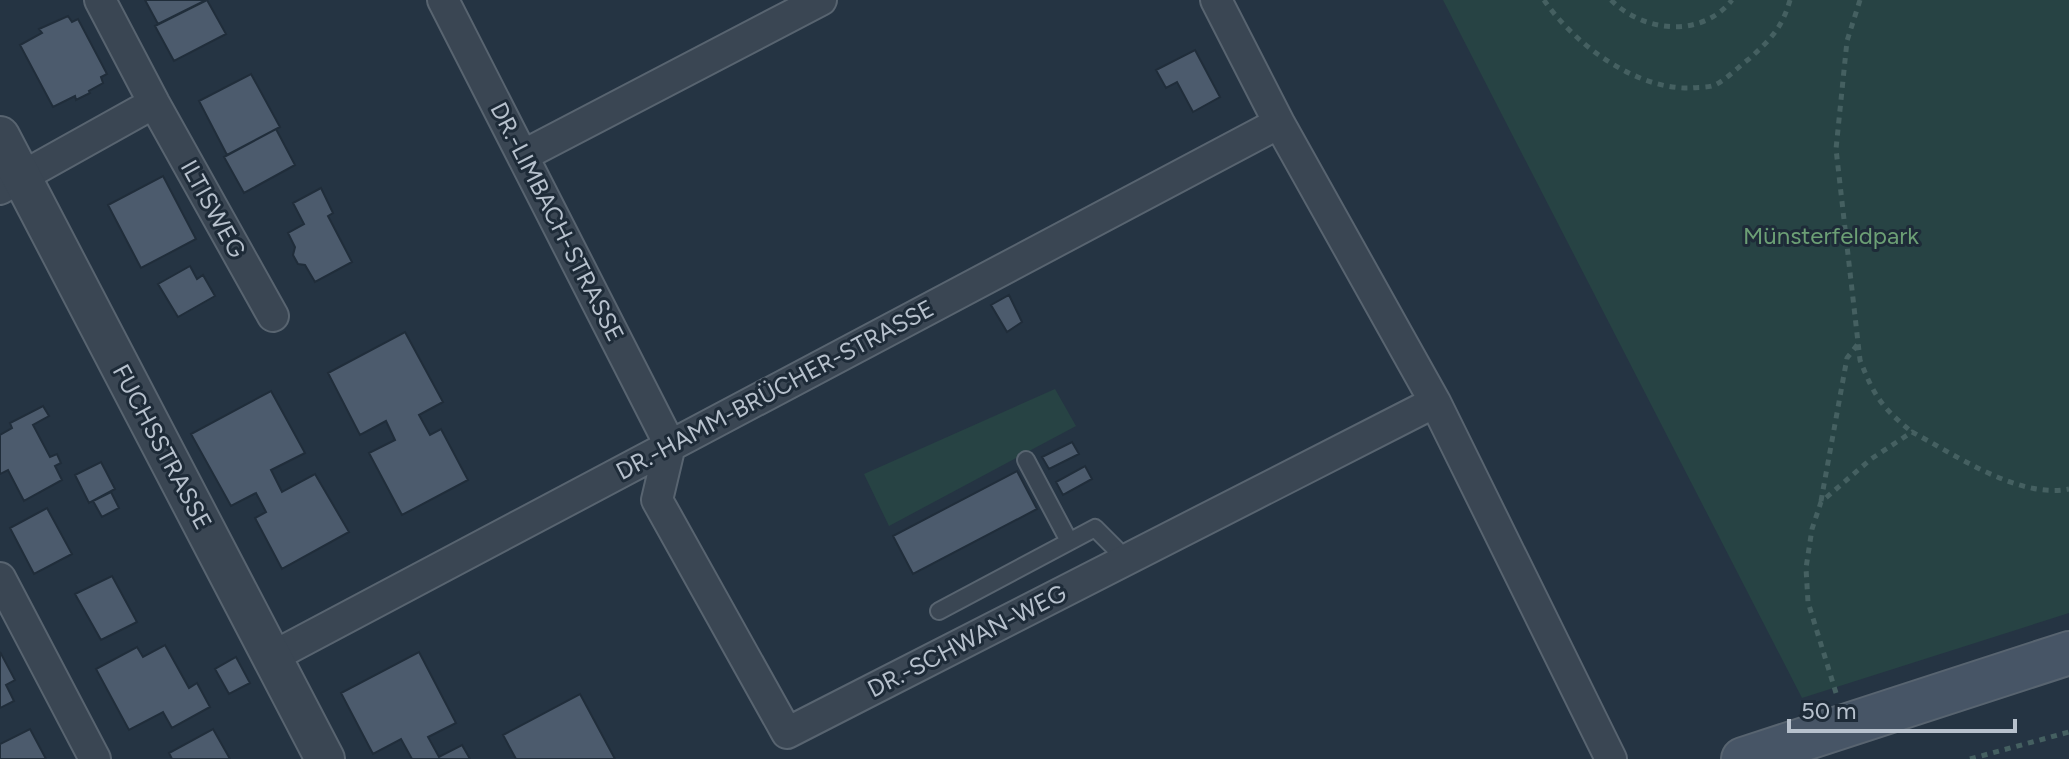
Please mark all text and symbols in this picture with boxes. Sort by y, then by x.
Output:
street label: DR.-LIMBACH-STRASSE [484,97,630,346]
street label: ILTISWEG [175,155,252,263]
park label: Münsterfeldpark [1743,221,1919,250]
street label: DR.-HAMM-BRÜCHER-STRASSE [611,293,939,486]
street label: FUCHSSTRASSE [107,359,218,534]
street label: DR.-SCHWAN-WEG [863,578,1071,703]
scale bar [1789,683,2015,733]
text: 50 m [1801,696,1857,725]

